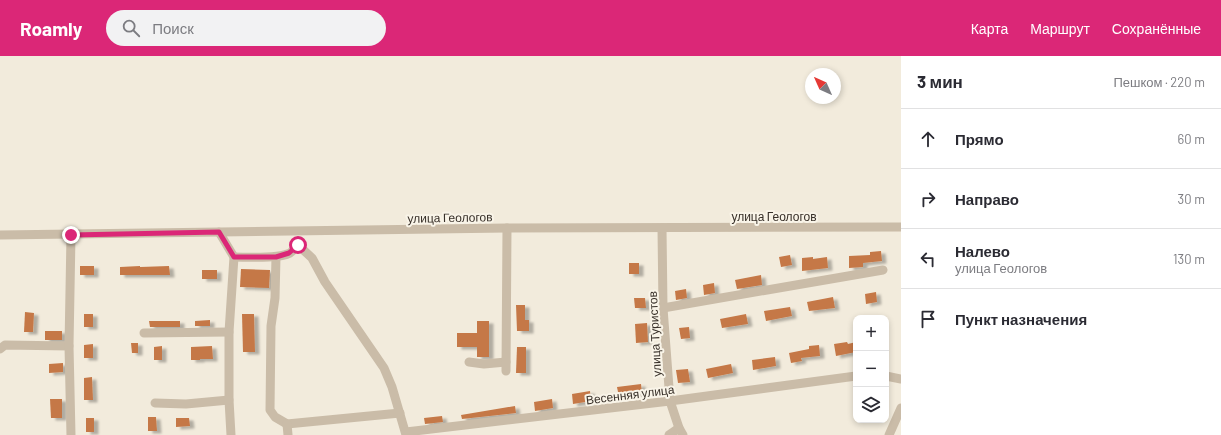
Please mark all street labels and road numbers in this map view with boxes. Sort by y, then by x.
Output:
street label: улица Геологов [407,209,493,226]
street label: улица Геологов [731,209,817,224]
street label: улица Туристов [645,291,664,377]
street label: Весенняя улица [585,382,675,407]

